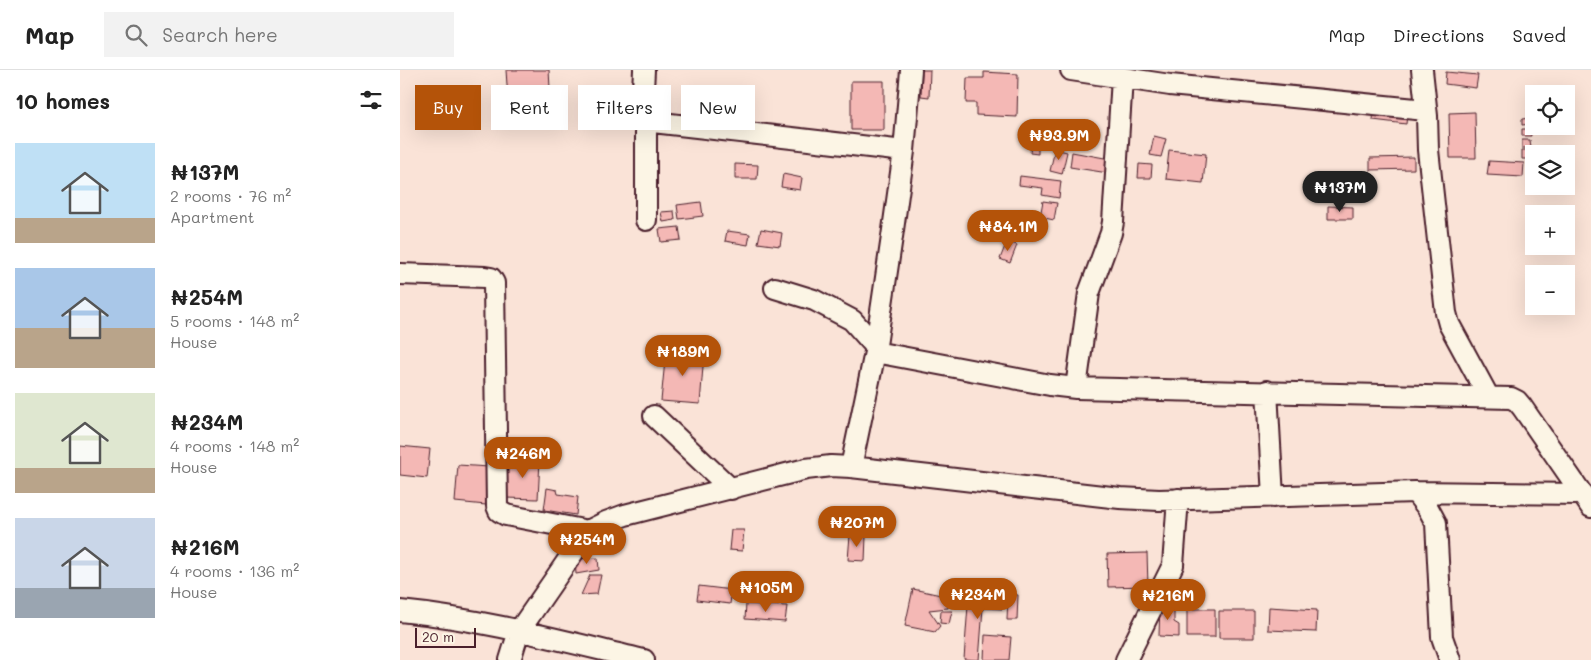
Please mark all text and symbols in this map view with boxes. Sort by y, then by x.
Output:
search box [104,12,454,57]
text: Map [25,19,74,50]
icon: search [122,21,150,49]
text: Search here [162,22,278,47]
text: Map [1328,23,1365,47]
text: Directions [1393,23,1485,47]
text: Saved [1513,23,1566,47]
chip: Buy [415,85,481,130]
chip: Rent [491,85,568,130]
chip: Filters [578,85,671,130]
chip: New [681,85,755,130]
map controls [1525,85,1575,315]
button: locate [1525,85,1575,135]
icon: filters [357,86,385,114]
text: 10 homes [15,87,110,114]
pin: ₦93.9M [1018,118,1100,161]
text: ₦93.9M [1028,124,1090,145]
button: layers [1525,145,1575,195]
text: ₦137M [170,158,240,185]
icon: home [55,163,115,223]
pin: ₦137M [1305,170,1375,213]
text: ₦137M [1314,176,1366,197]
text: 2 rooms · 76 m² [170,185,291,206]
button: + [1525,205,1575,255]
text: Apartment [170,206,255,227]
pin: ₦84.1M [967,210,1049,252]
text: ₦84.1M [978,215,1038,236]
button: − [1525,265,1575,315]
text: ₦254M [170,283,243,310]
icon: home [55,288,115,348]
text: 5 rooms · 148 m² [170,310,299,331]
text: House [170,331,217,352]
pin: ₦189M [648,334,718,377]
text: ₦189M [656,340,710,361]
text: ₦234M [170,408,244,435]
icon: home [55,413,115,473]
text: 4 rooms · 148 m² [170,435,299,456]
pin: ₦246M [488,436,558,479]
text: ₦246M [495,442,551,463]
text: House [170,456,217,477]
pin: ₦207M [822,506,892,548]
text: ₦207M [829,511,885,532]
pin: ₦254M [552,522,622,565]
text: ₦254M [559,528,615,549]
text: ₦216M [170,533,240,560]
icon: home [55,538,115,598]
text: 4 rooms · 136 m² [170,560,299,581]
pin: ₦105M [731,570,801,613]
text: ₦105M [739,576,793,597]
pin: ₦234M [943,578,1013,620]
pin: ₦216M [1133,578,1203,621]
text: House [170,581,217,602]
text: ₦234M [950,583,1006,604]
text: ₦216M [1141,584,1195,605]
scale bar [415,625,476,648]
text: 20 m [422,627,454,646]

